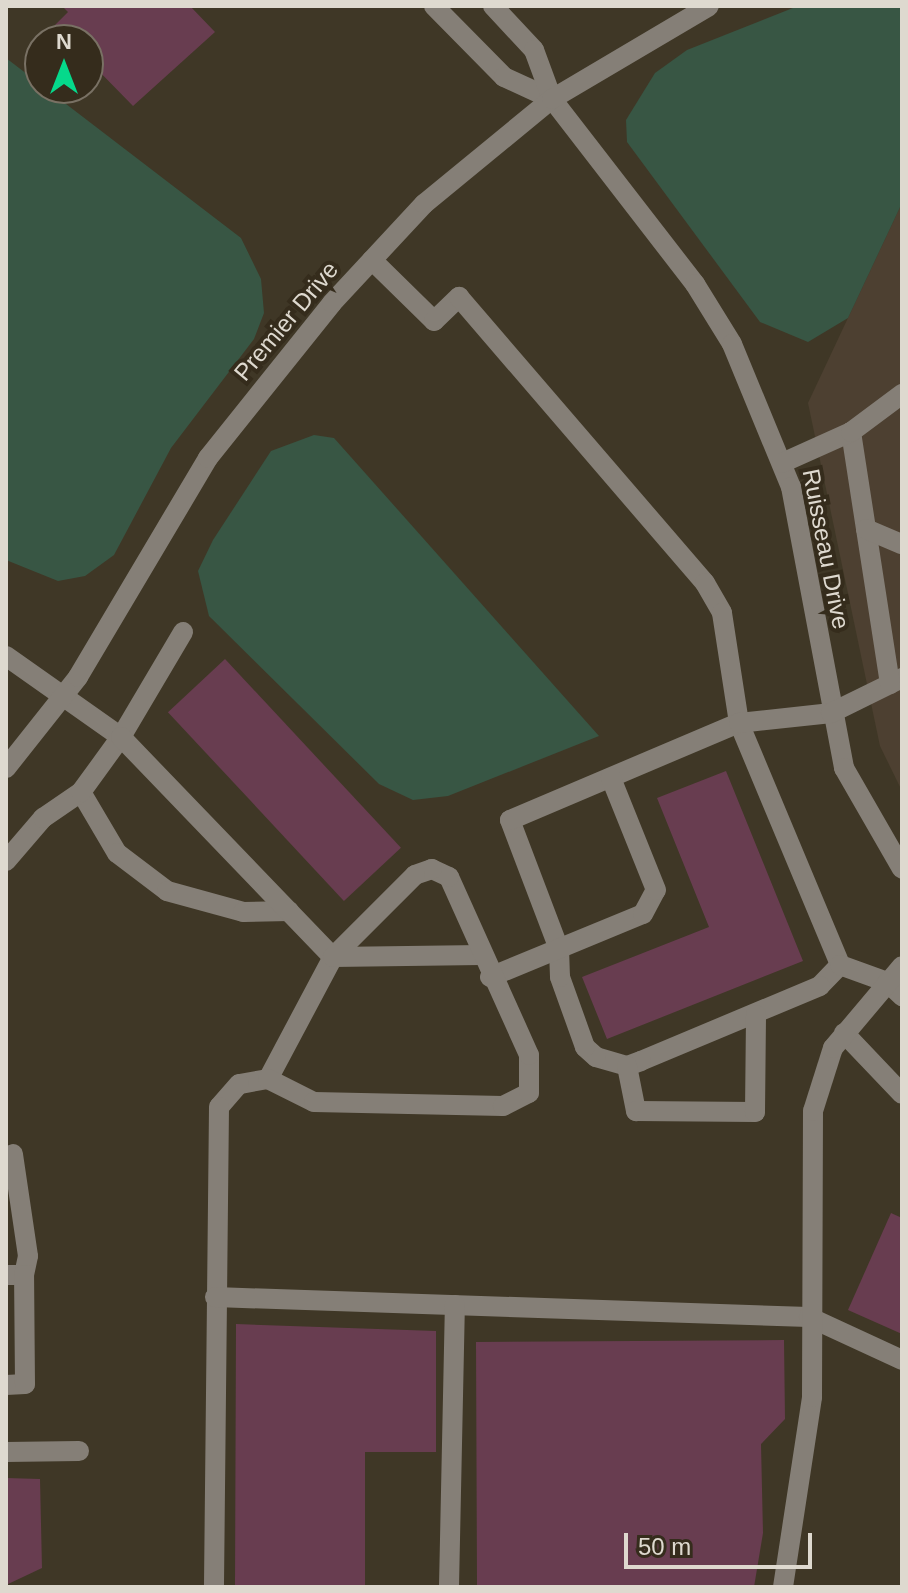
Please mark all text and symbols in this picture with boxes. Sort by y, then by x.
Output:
north arrow [24,24,104,104]
text: N [56,29,72,54]
street label: Premier Drive [228,256,344,386]
street label: Ruisseau Drive [796,466,856,632]
scale bar [628,1517,816,1567]
text: 50 m [638,1533,691,1560]

